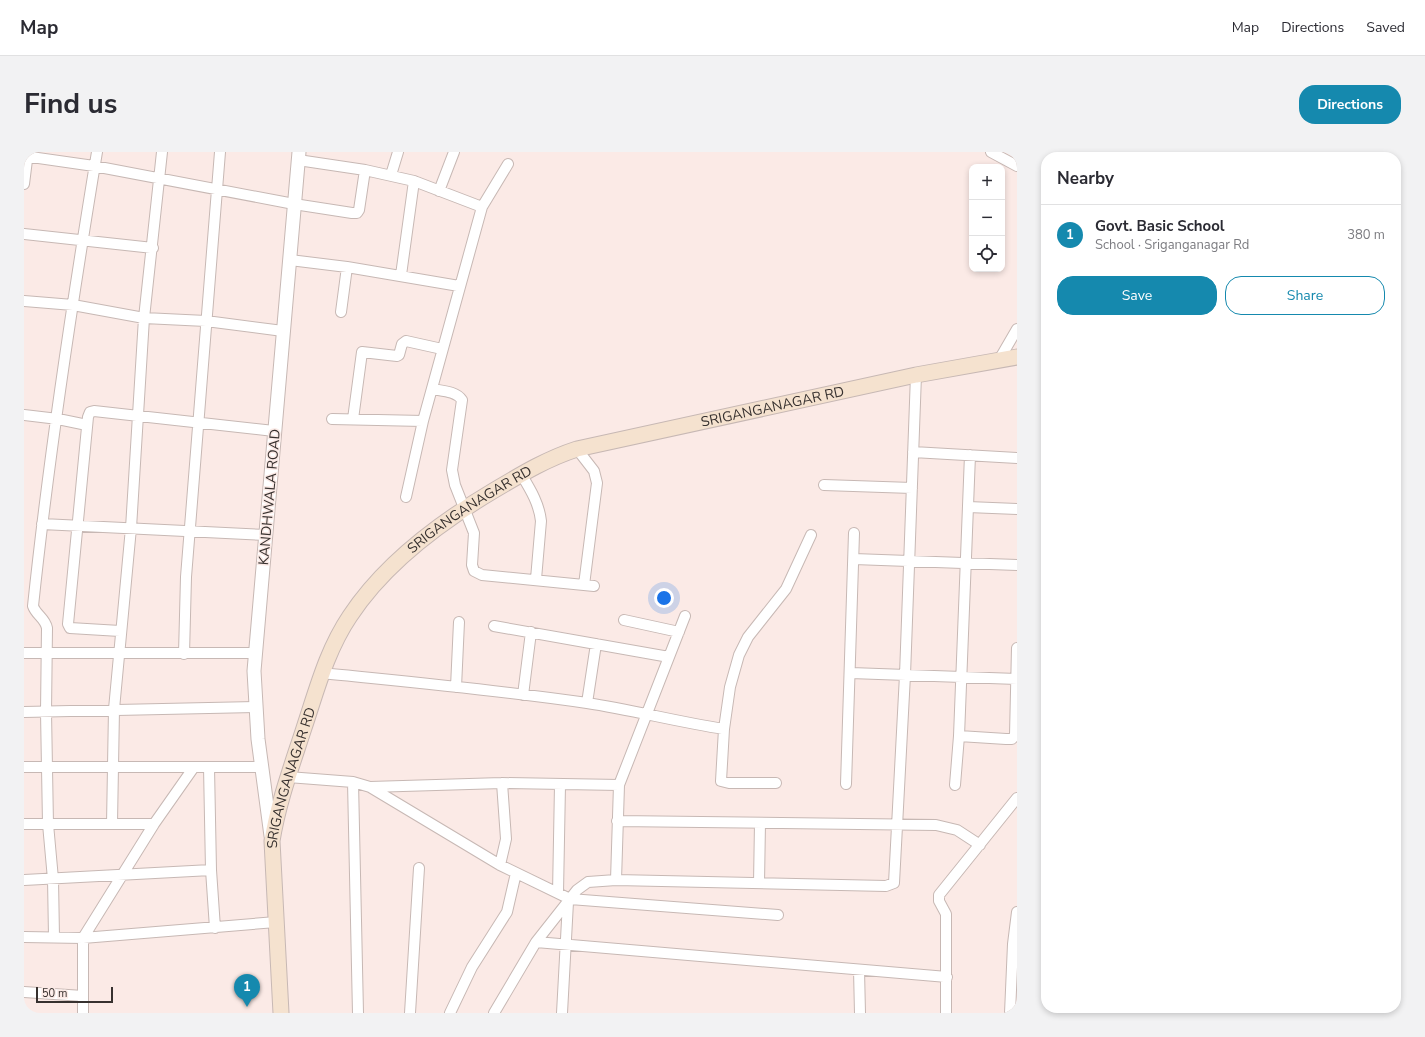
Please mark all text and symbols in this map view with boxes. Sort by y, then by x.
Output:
text: Map [20,15,58,41]
text: Map [1232,18,1259,37]
text: Directions [1281,18,1344,37]
text: Saved [1366,18,1405,37]
text: Find us [24,85,118,123]
button: Directions [1299,85,1401,124]
map controls [969,164,1005,272]
button: + [969,164,1005,200]
text: Nearby [1057,167,1114,190]
button: − [969,200,1005,236]
text: Govt. Basic School [1095,216,1225,236]
text: 1 [1066,226,1074,244]
text: 380 m [1347,226,1385,244]
button: locate [969,236,1005,272]
text: School · Sriganganagar Rd [1095,236,1249,254]
button: Save [1057,276,1217,315]
button: Share [1225,276,1385,315]
street label: SRIGANGANAGAR RD [699,382,846,432]
street label: KANDHWALA ROAD [254,428,285,566]
street label: SRIGANGANAGAR RD [403,461,535,558]
your location [654,588,674,608]
street label: SRIGANGANAGAR RD [263,705,320,849]
pin: 1 [234,974,260,1007]
scale bar [36,985,113,1004]
text: 50 m [42,986,67,1001]

